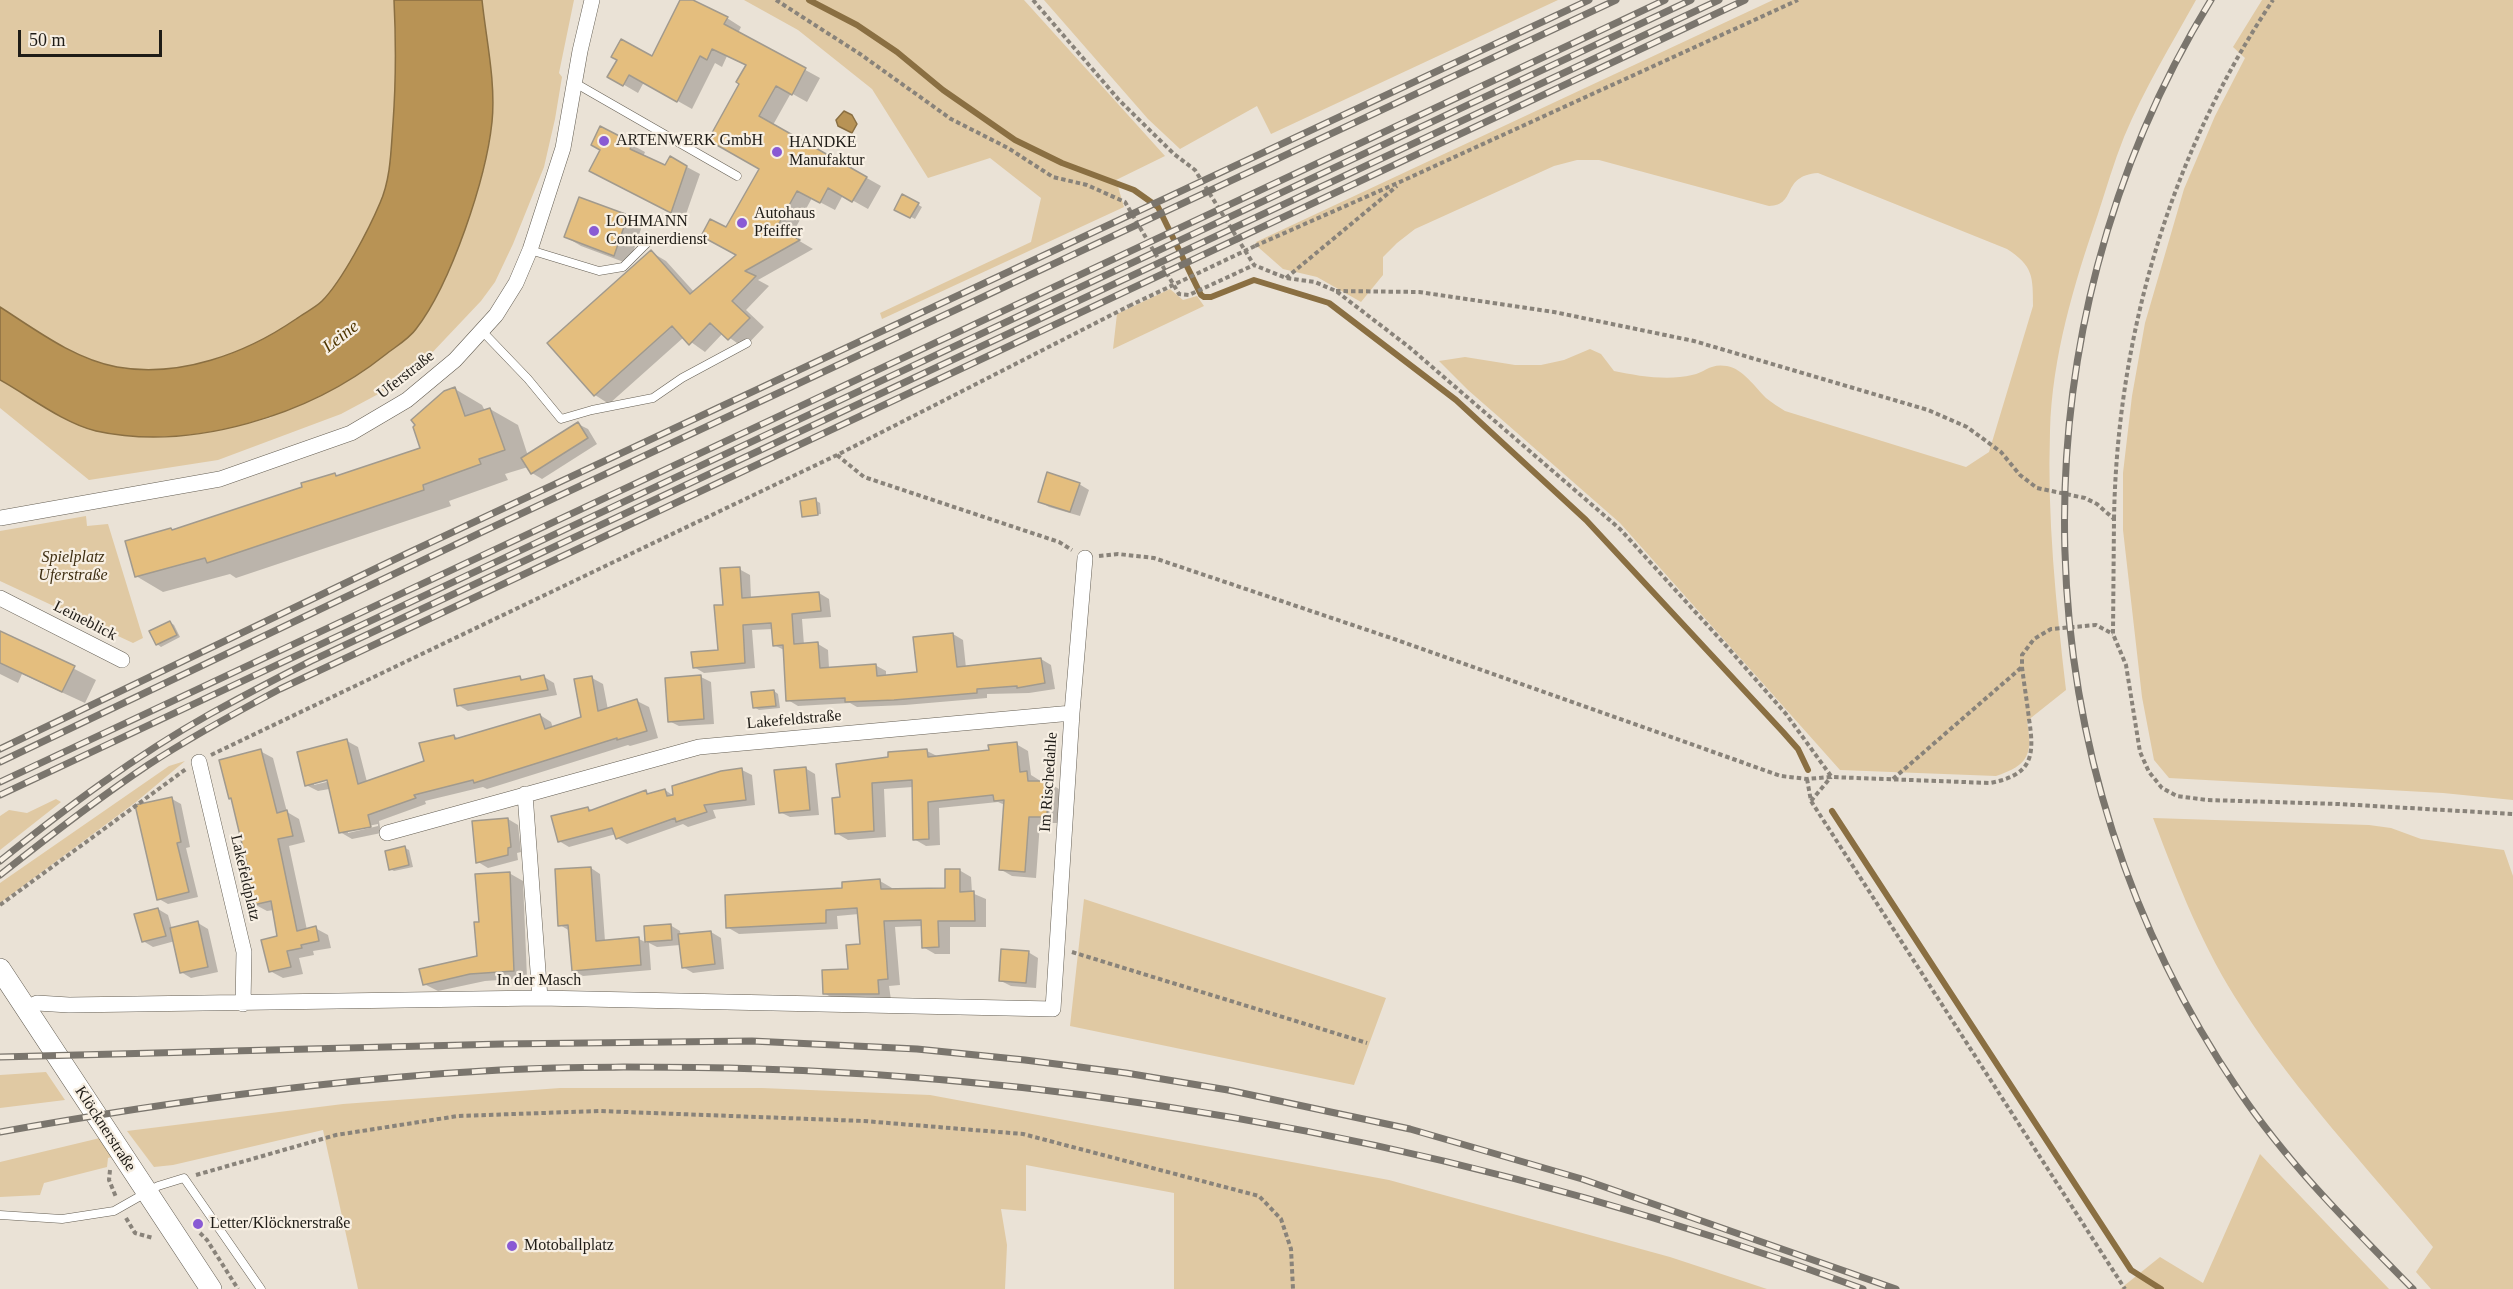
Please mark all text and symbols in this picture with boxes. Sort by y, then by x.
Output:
scale bar [21,18,165,56]
text: 50 m [29,30,66,50]
place label: ARTENWERK GmbH [616,131,763,151]
place label: HANDKE Manufaktur [789,133,865,171]
marker: ARTENWERK GmbH [597,134,611,148]
marker: HANDKE Manufaktur [770,145,784,159]
place label: Autohaus Pfeiffer [754,204,815,242]
place label: LOHMANN Containerdienst [606,212,707,250]
marker: Autohaus Pfeiffer [735,216,749,230]
marker: LOHMANN Containerdienst [587,224,601,238]
water label: Leine [319,316,363,358]
street label: Uferstraße [373,347,439,403]
park label: Spielplatz Uferstraße [38,548,108,586]
street label: Leineblick [50,597,120,645]
street label: Lakefeldstraße [746,706,842,734]
street label: Im Rischedahle [1036,731,1062,833]
street label: Lakefeldplatz [226,833,264,923]
street label: In der Masch [497,971,581,991]
street label: Klöcknerstraße [70,1083,140,1175]
place label: Letter/Klöcknerstraße [210,1214,350,1234]
marker: Letter/Klöcknerstraße [191,1217,205,1231]
place label: Motoballplatz [524,1236,614,1256]
marker: Motoballplatz [505,1239,519,1253]

